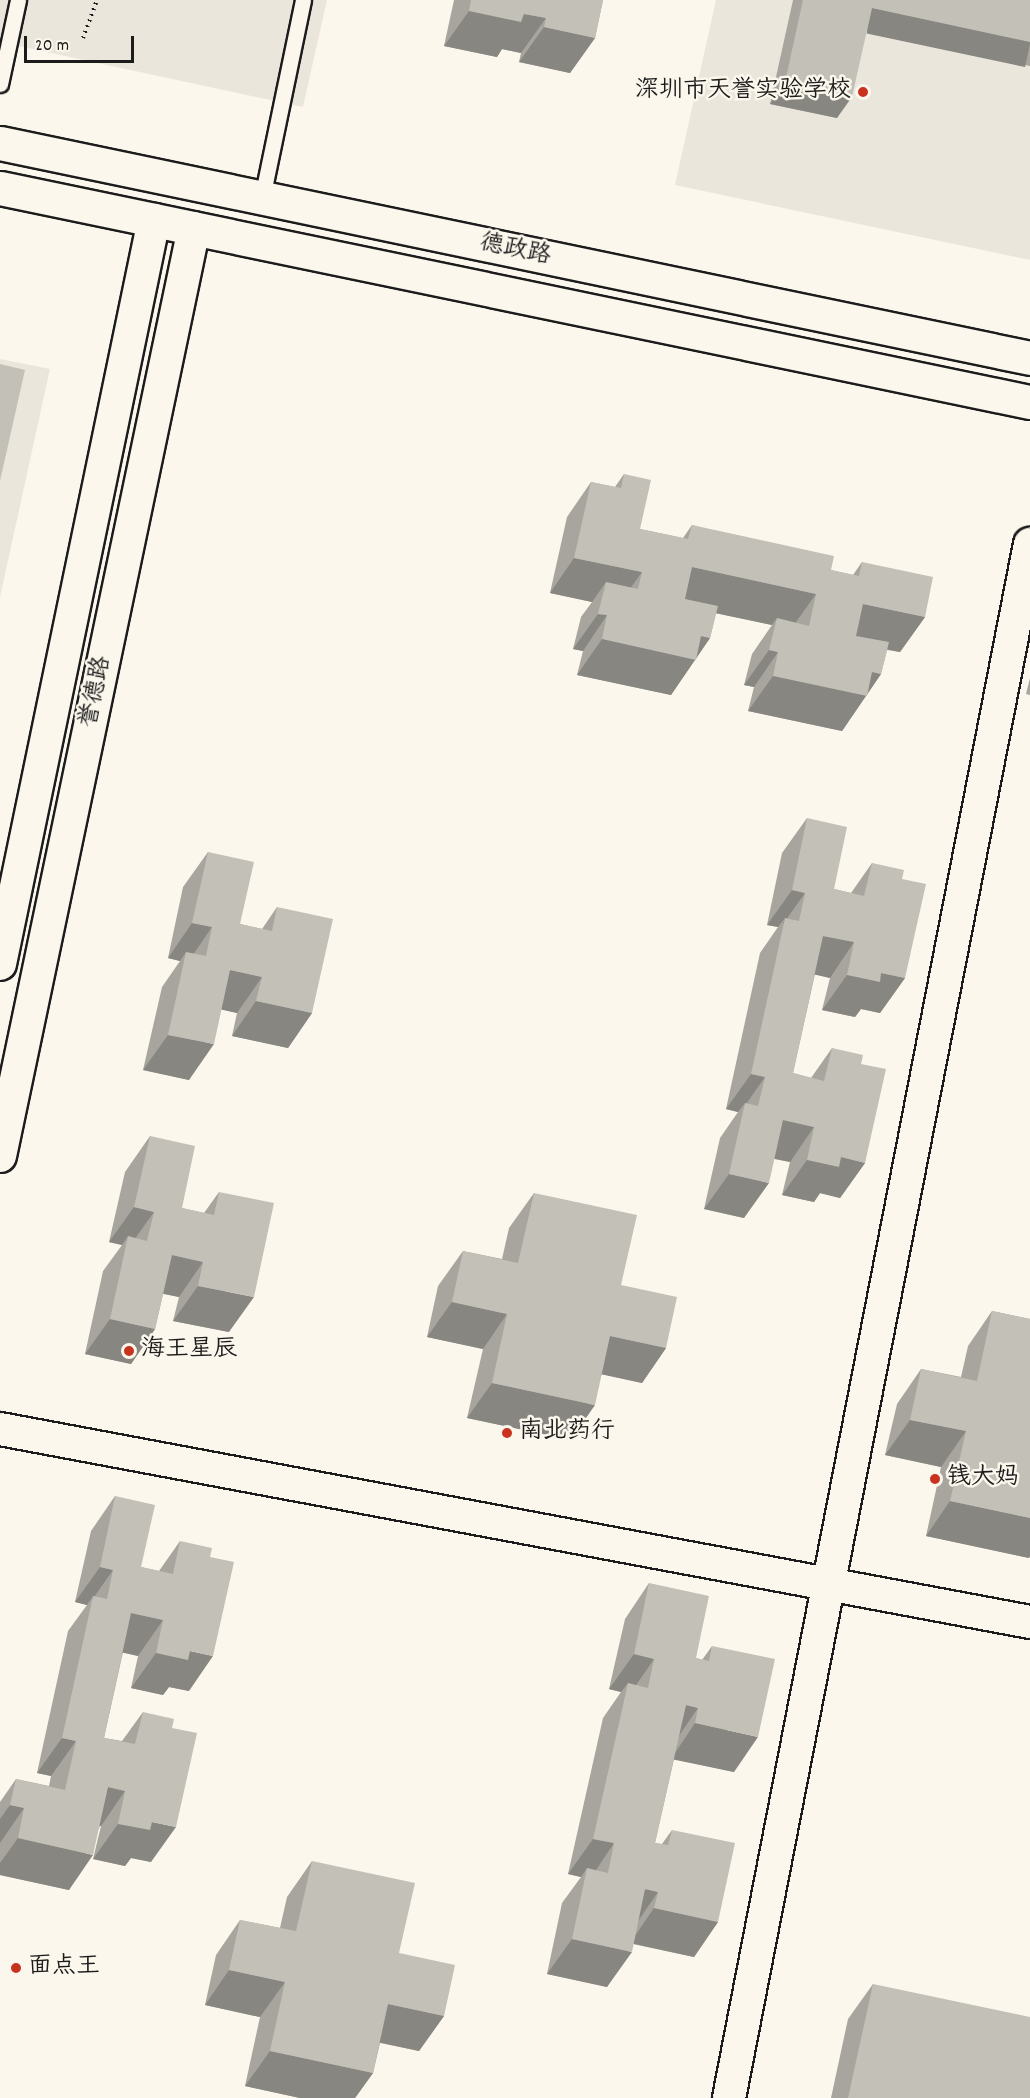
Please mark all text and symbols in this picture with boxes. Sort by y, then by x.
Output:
scale bar [27,24,136,62]
text: 20 m [35,34,69,59]
place label: 深圳市天誉实验学校 [635,78,851,106]
marker: 深圳市天誉实验学校 [856,85,870,99]
street label: 德政路 [477,229,553,273]
street label: 誉德路 [75,654,119,730]
place label: 海王星辰 [141,1337,237,1365]
marker: 海王星辰 [122,1344,136,1358]
place label: 南北药行 [519,1419,615,1447]
marker: 南北药行 [500,1426,514,1440]
place label: 钱大妈 [947,1465,1019,1493]
marker: 钱大妈 [928,1472,942,1486]
place label: 面点王 [28,1954,100,1982]
marker: 面点王 [9,1961,23,1975]

